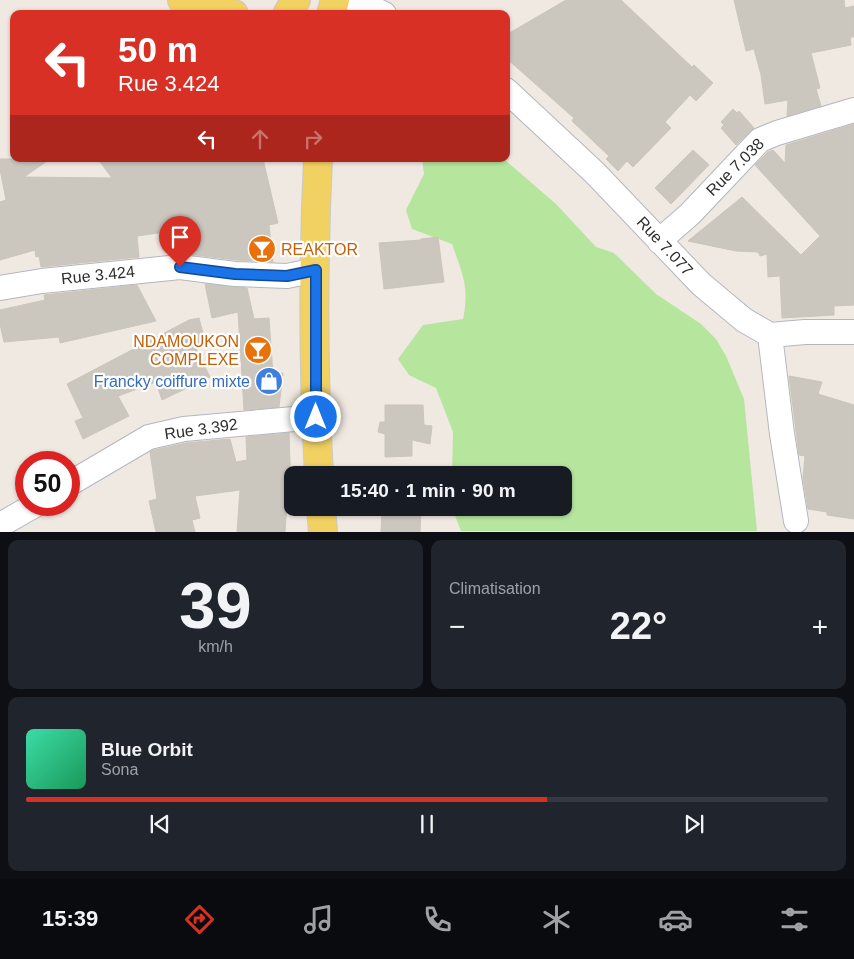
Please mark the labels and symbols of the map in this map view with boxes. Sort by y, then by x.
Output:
street label: Rue 7.038 [703,135,767,199]
street label: Rue 7.077 [634,213,696,279]
pin [159,216,201,267]
bar icon: REAKTOR [247,234,277,264]
place label: REAKTOR [281,241,358,258]
street label: Rue 3.424 [60,263,136,287]
place label: NDAMOUKON COMPLEXE [133,333,239,368]
bar icon: NDAMOUKON COMPLEXE [243,335,273,365]
shop icon: Francky coiffure mixte [254,366,284,396]
place label: Francky coiffure mixte [94,373,250,390]
position arrow [289,390,341,442]
street label: Rue 3.392 [163,415,239,443]
speed limit sign: 50 [15,451,80,516]

